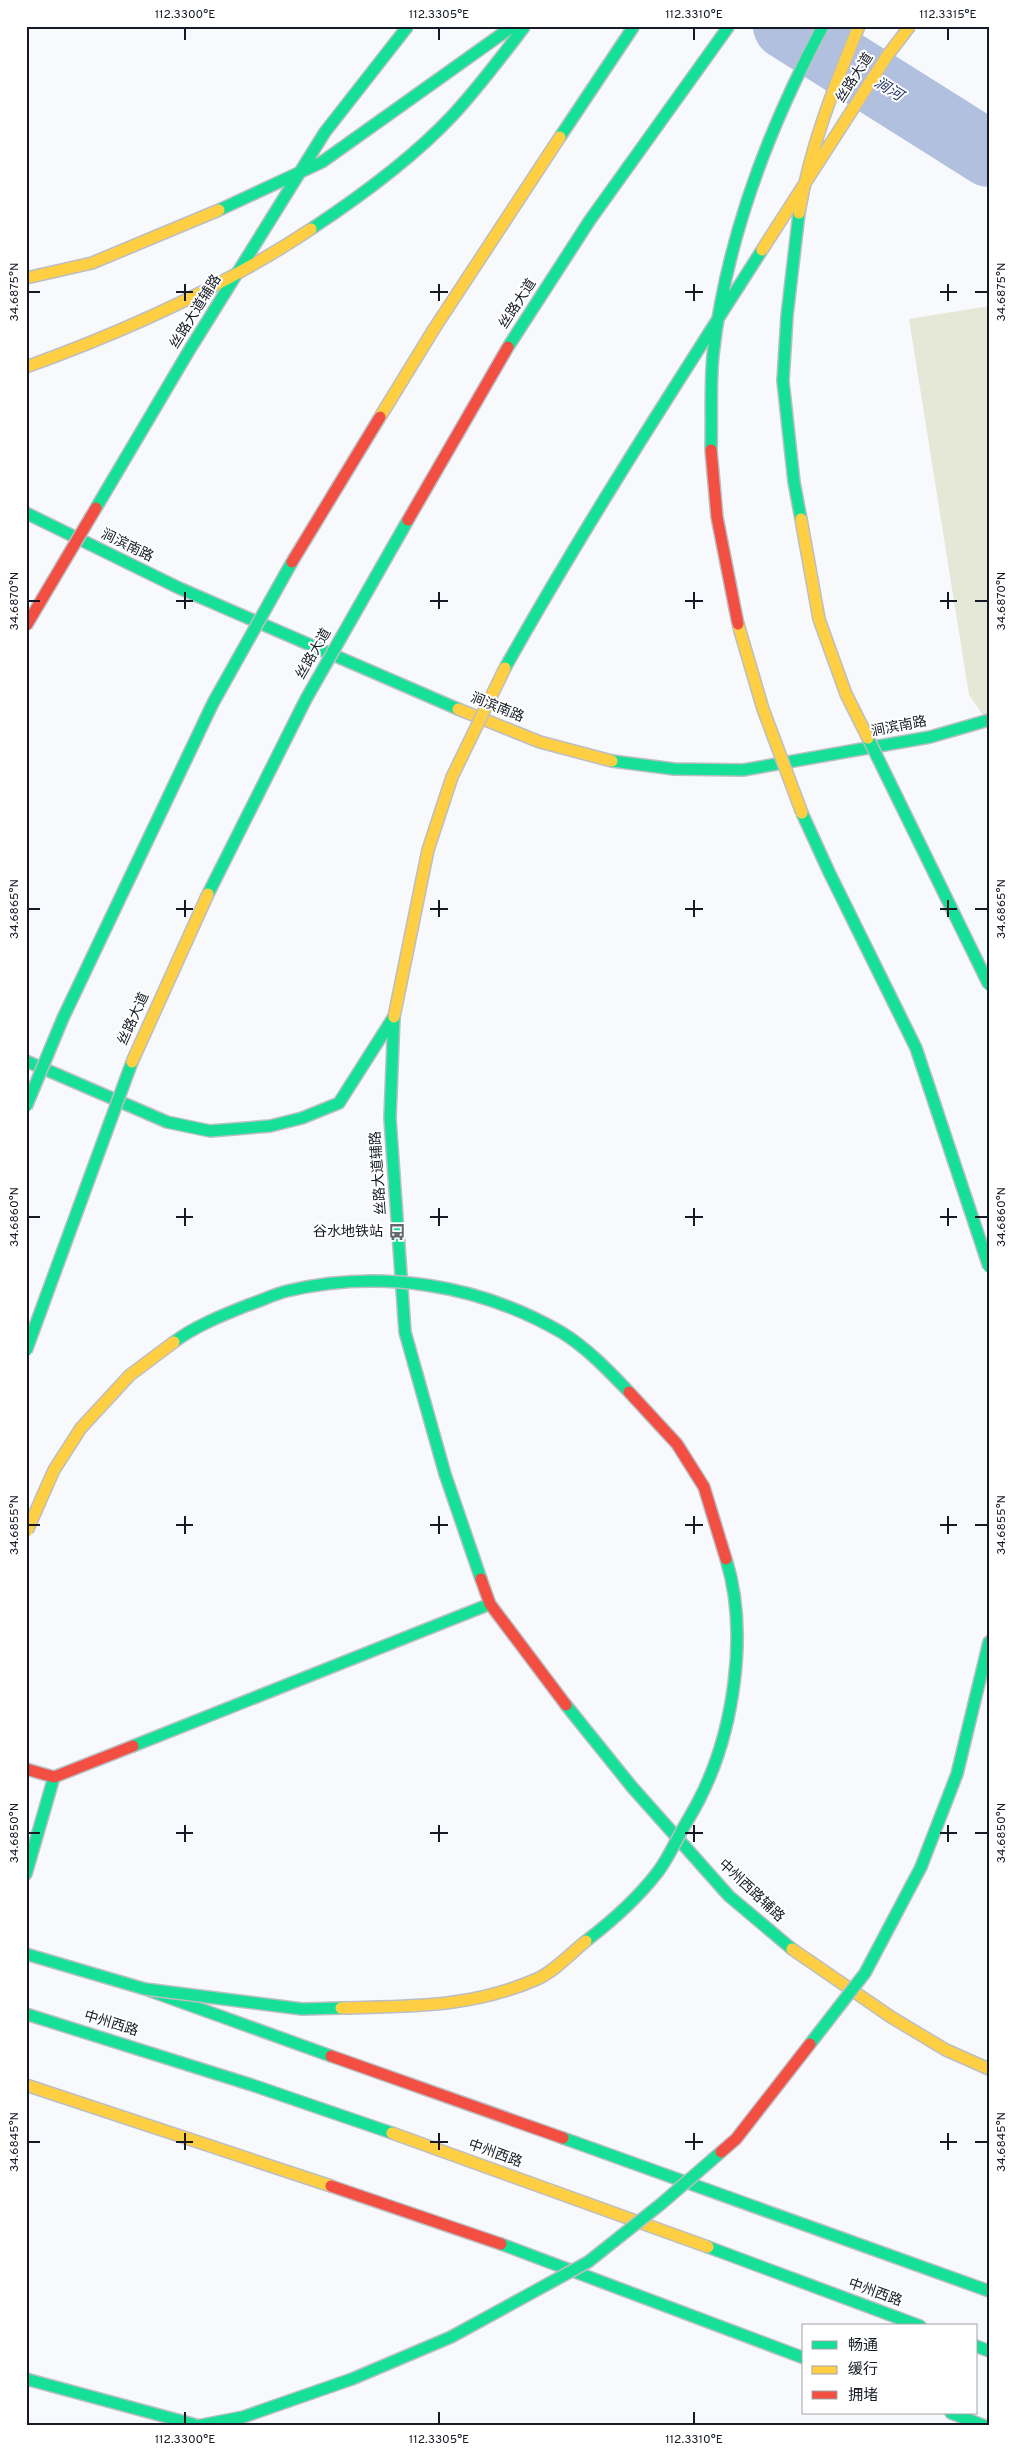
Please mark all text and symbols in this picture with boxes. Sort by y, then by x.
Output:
text: 112.3300°E [155,7,215,23]
text: 112.3305°E [409,7,469,23]
text: 112.3310°E [665,7,723,23]
text: 112.3315°E [919,7,977,23]
street label: 丝路大道 [833,50,877,106]
water label: 涧河 [870,74,908,108]
text: 34.6875°N [7,263,23,321]
text: 34.6875°N [994,263,1010,321]
street label: 丝路大道辅路 [167,272,225,352]
street label: 丝路大道 [496,276,540,332]
street label: 涧滨南路 [98,526,156,566]
text: 34.6870°N [7,572,23,630]
text: 34.6870°N [994,572,1010,630]
street label: 丝路大道 [293,626,335,682]
street label: 涧滨南路 [468,690,526,726]
street label: 涧滨南路 [870,713,928,741]
text: 34.6865°N [7,879,23,939]
text: 34.6865°N [994,879,1010,939]
street label: 丝路大道 [115,990,153,1048]
street label: 丝路大道辅路 [368,1131,390,1215]
text: 34.6860°N [7,1187,23,1247]
text: 34.6860°N [994,1187,1010,1247]
bus stop icon: 谷水地铁站 [387,1222,407,1242]
place label: 谷水地铁站 [313,1224,383,1241]
text: 34.6855°N [7,1495,23,1555]
text: 34.6855°N [994,1495,1010,1555]
text: 34.6850°N [7,1803,23,1863]
text: 34.6850°N [994,1803,1010,1863]
street label: 中州西路辅路 [714,1855,788,1926]
street label: 中州西路 [82,2007,141,2040]
text: 34.6845°N [7,2112,23,2172]
text: 34.6845°N [994,2112,1010,2172]
street label: 中州西路 [466,2135,525,2172]
street label: 中州西路 [846,2274,905,2311]
legend [802,2324,978,2414]
text: 畅通 [848,2337,878,2356]
text: 缓行 [848,2361,878,2380]
text: 拥堵 [848,2387,878,2406]
text: 112.3300°E [155,2432,215,2448]
text: 112.3305°E [409,2432,469,2448]
text: 112.3310°E [665,2432,723,2448]

